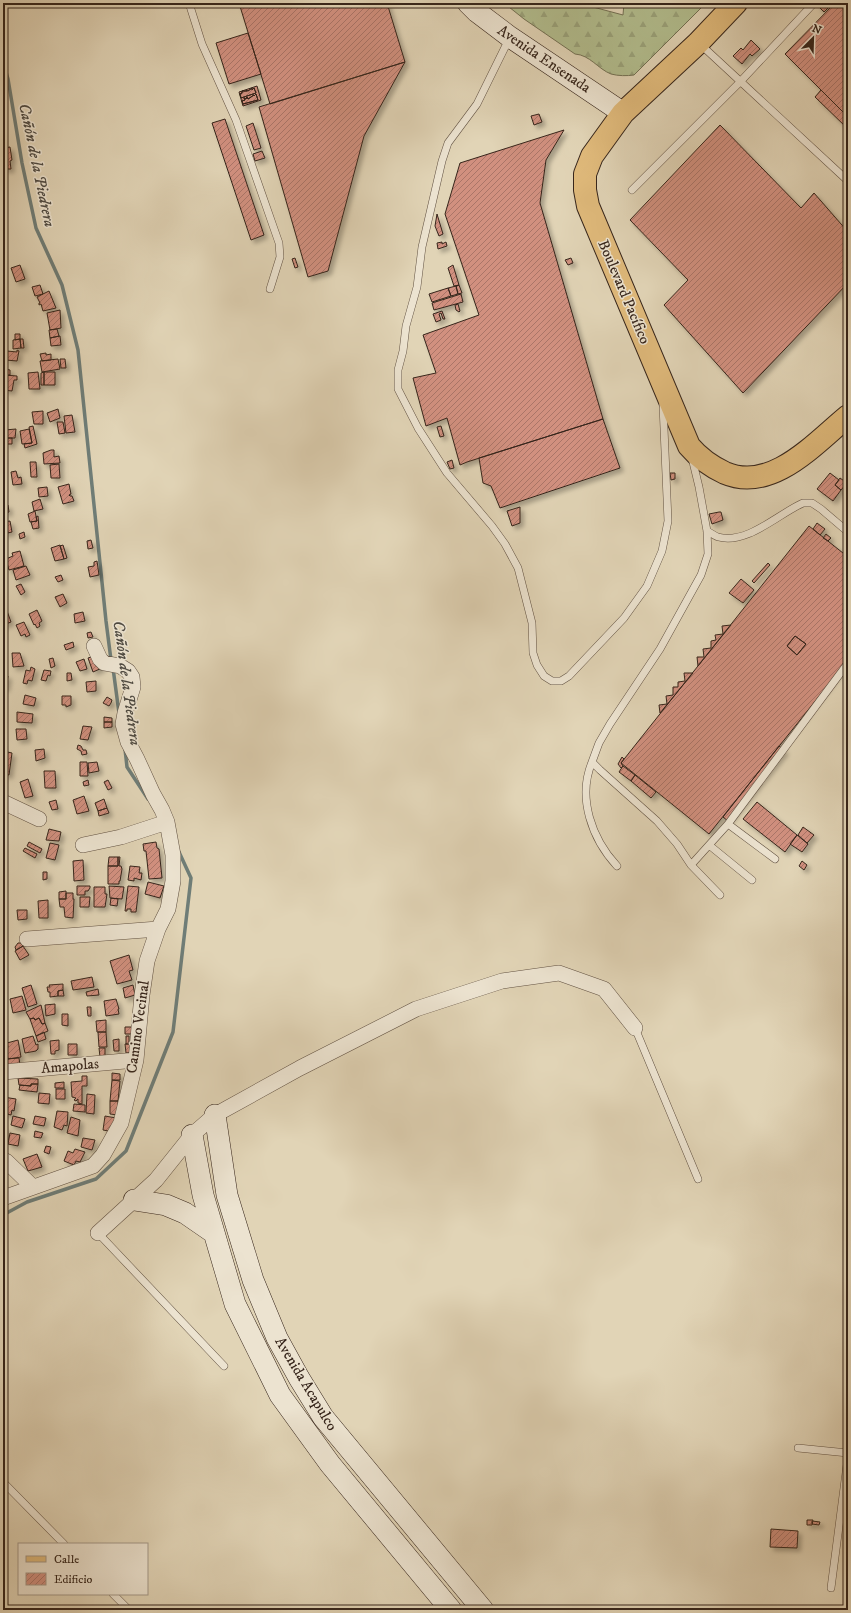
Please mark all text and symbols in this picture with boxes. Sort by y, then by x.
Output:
north arrow [793,18,833,58]
street label: Avenida Ensenada [494,21,595,98]
text: N [810,22,823,38]
water label: Cañón de la Piedrera [14,101,60,229]
street label: Boulevard Pacífico [593,237,655,347]
water label: Cañón de la Piedrera [108,619,146,747]
street label: Camino Vecinal [122,979,154,1075]
street label: Amapolas [40,1054,100,1078]
street label: Avenida Acapulco [271,1334,341,1434]
legend [18,1543,148,1595]
text: Calle [54,1552,79,1567]
text: Edificio [54,1572,93,1587]

